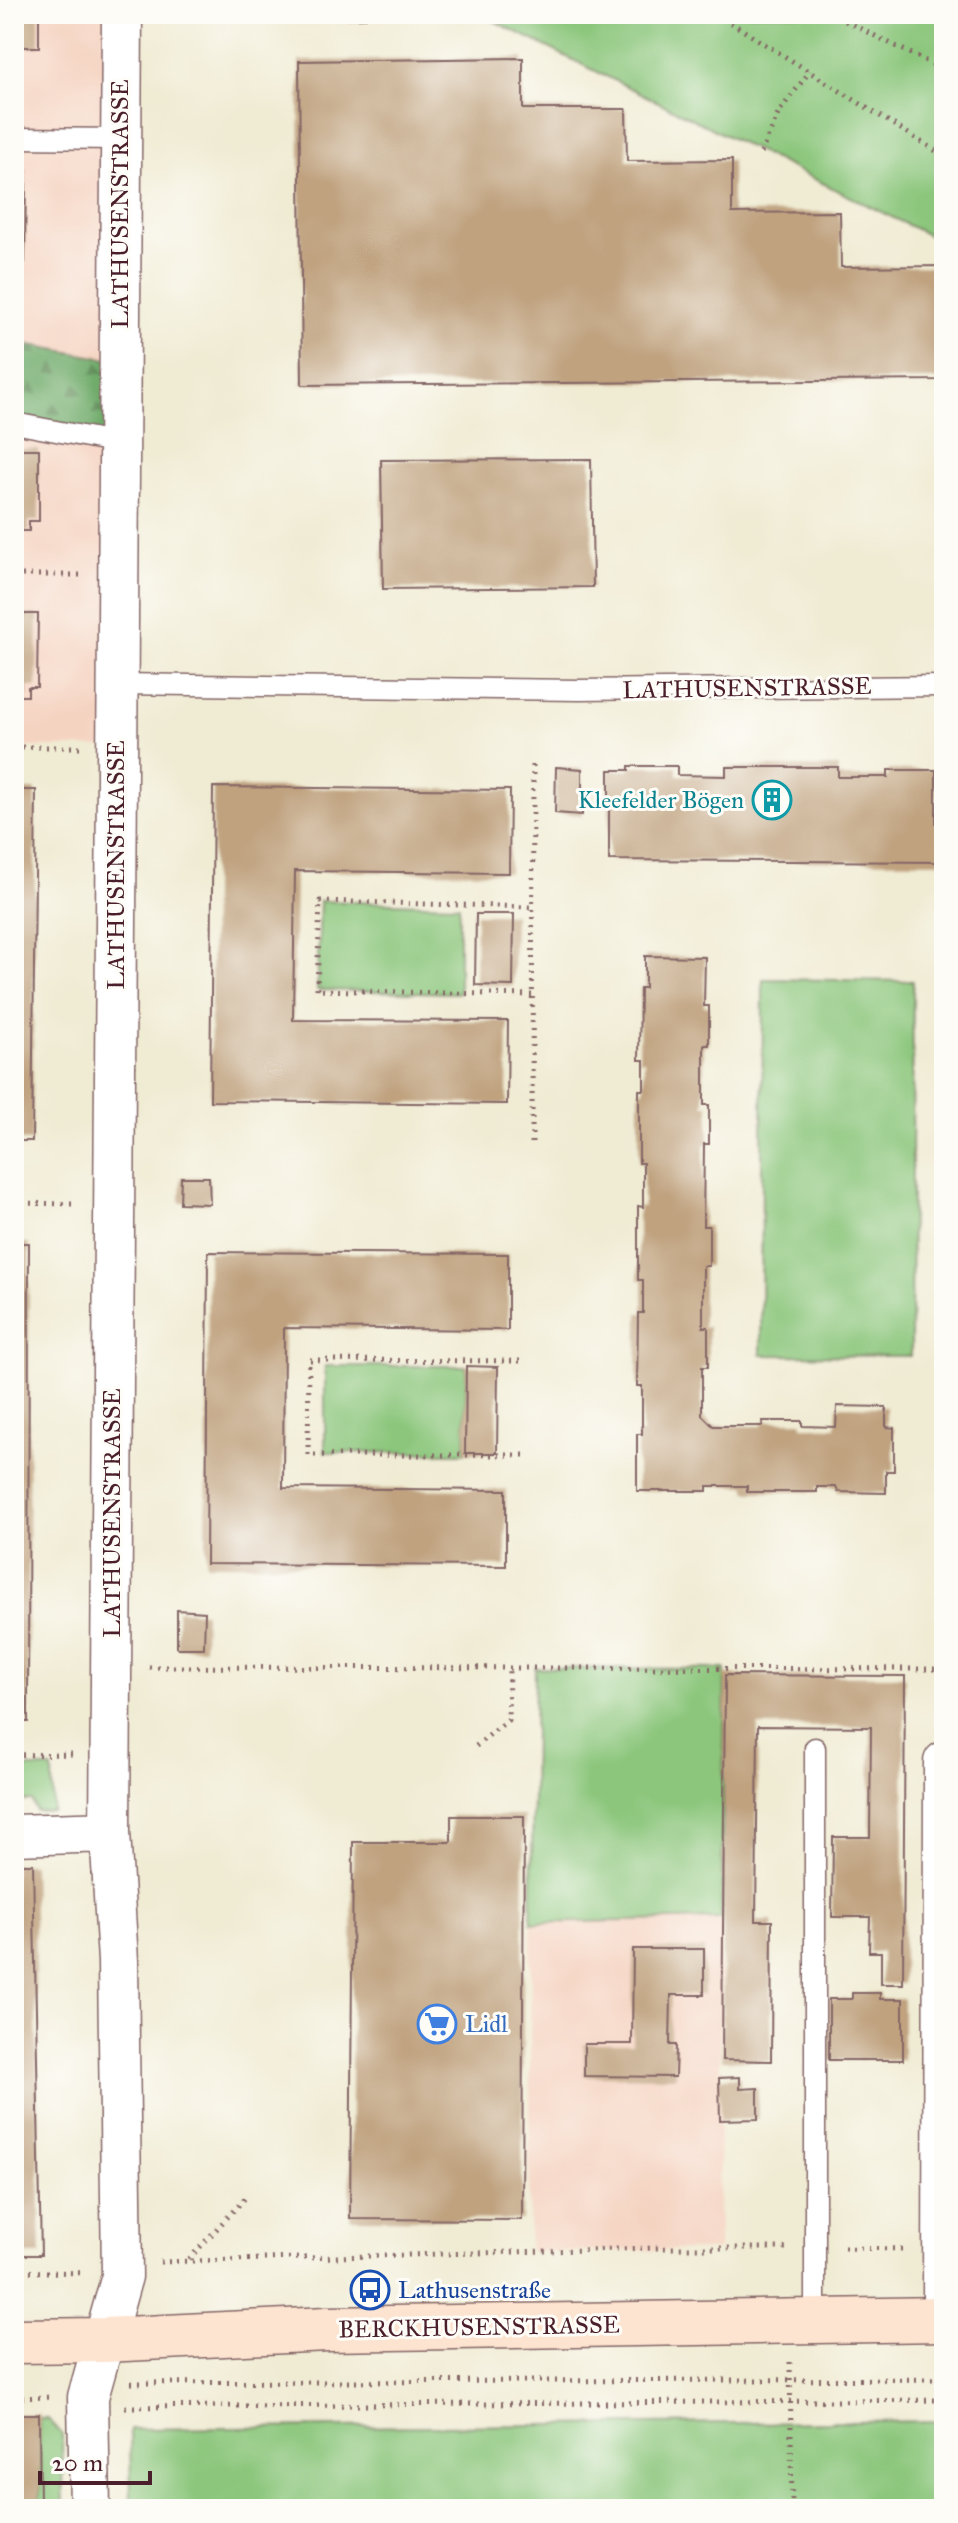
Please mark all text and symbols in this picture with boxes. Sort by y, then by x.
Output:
street label: LATHUSENSTRASSE [105,79,135,329]
street label: LATHUSENSTRASSE [622,671,872,705]
street label: LATHUSENSTRASSE [101,740,131,990]
building icon: Kleefelder Bögen [751,779,793,821]
place label: Kleefelder Bögen [578,785,744,815]
street label: LATHUSENSTRASSE [97,1388,127,1638]
supermarket icon: Lidl [416,2003,458,2045]
place label: Lidl [465,2009,508,2039]
bus stop icon: Lathusenstraße [349,2269,391,2311]
place label: Lathusenstraße [398,2275,551,2305]
street label: BERCKHUSENSTRASSE [338,2310,620,2344]
scale bar [40,2435,150,2485]
text: 20 m [52,2448,103,2478]

